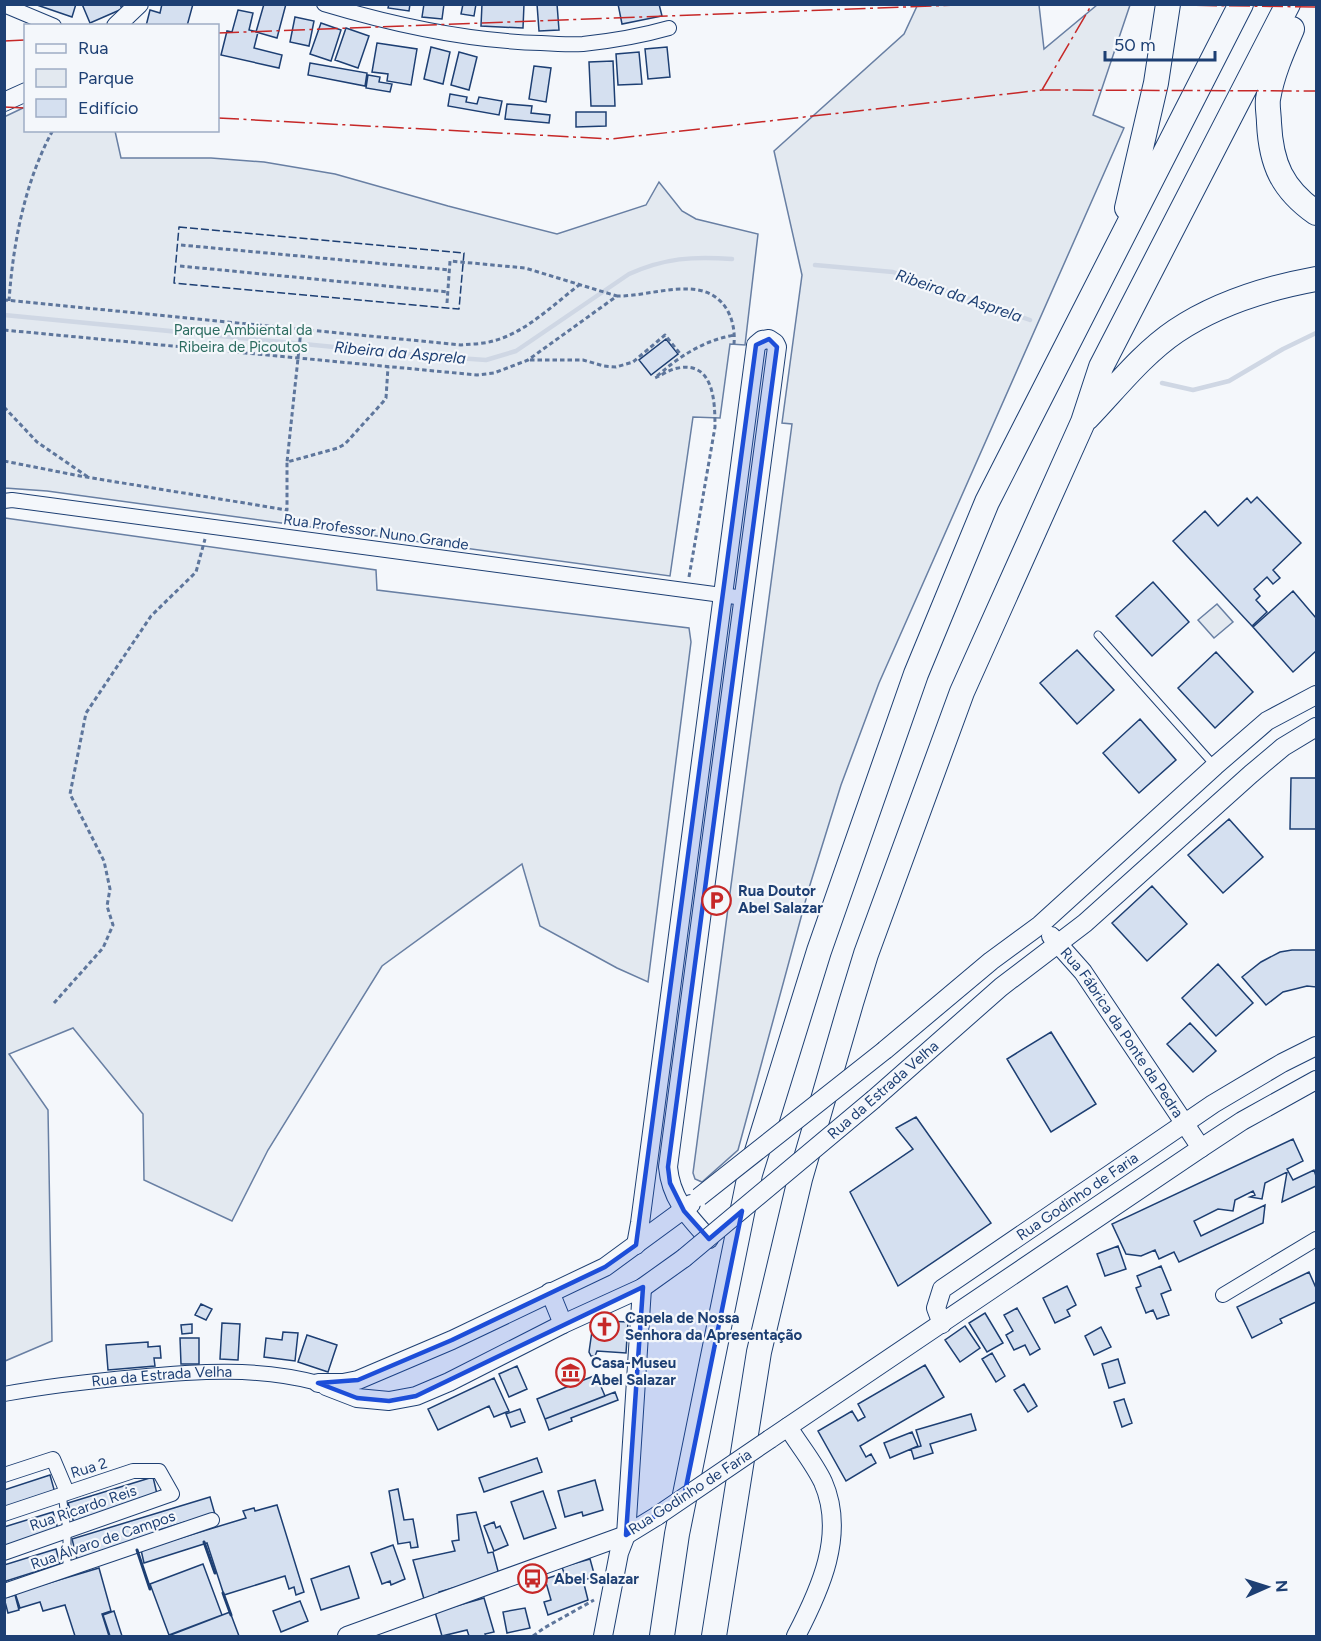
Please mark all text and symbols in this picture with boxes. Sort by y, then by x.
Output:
legend [24,24,219,132]
scale bar [1105,24,1214,62]
text: 50 m [1114,34,1156,56]
text: Rua [78,37,109,59]
text: Parque [78,67,134,89]
text: Edifício [78,97,139,119]
water label: Ribeira da Asprela [893,265,1024,326]
park label: Parque Ambiental da Ribeira de Picoutos [174,321,312,356]
water label: Ribeira da Asprela [333,337,467,368]
street label: Rua Professor Nuno Grande [282,510,470,554]
place label: Rua Doutor Abel Salazar [738,882,823,917]
parking icon: Rua Doutor Abel Salazar [701,884,733,916]
street label: Rua Fábrica da Ponte da Pedra [1056,944,1187,1121]
street label: Rua da Estrada Velha [824,1037,942,1143]
street label: Rua Godinho de Faria [1013,1149,1142,1244]
place label: Capela de Nossa Senhora da Apresentação [625,1309,802,1344]
church icon: Capela de Nossa Senhora da Apresentação [588,1311,620,1343]
place label: Casa-Museu Abel Salazar [591,1354,676,1389]
museum icon: Casa-Museu Abel Salazar [554,1356,586,1388]
street label: Rua da Estrada Velha [91,1363,232,1390]
street label: Rua Godinho de Faria [625,1445,755,1539]
street label: Rua 2 [68,1454,110,1482]
street label: Rua Ricardo Reis [27,1481,139,1535]
street label: Rua Álvaro de Campos [28,1507,178,1573]
north arrow [1237,1557,1297,1617]
bus stop icon: Abel Salazar [517,1563,549,1595]
place label: Abel Salazar [554,1570,639,1588]
text: N [1272,1580,1291,1593]

